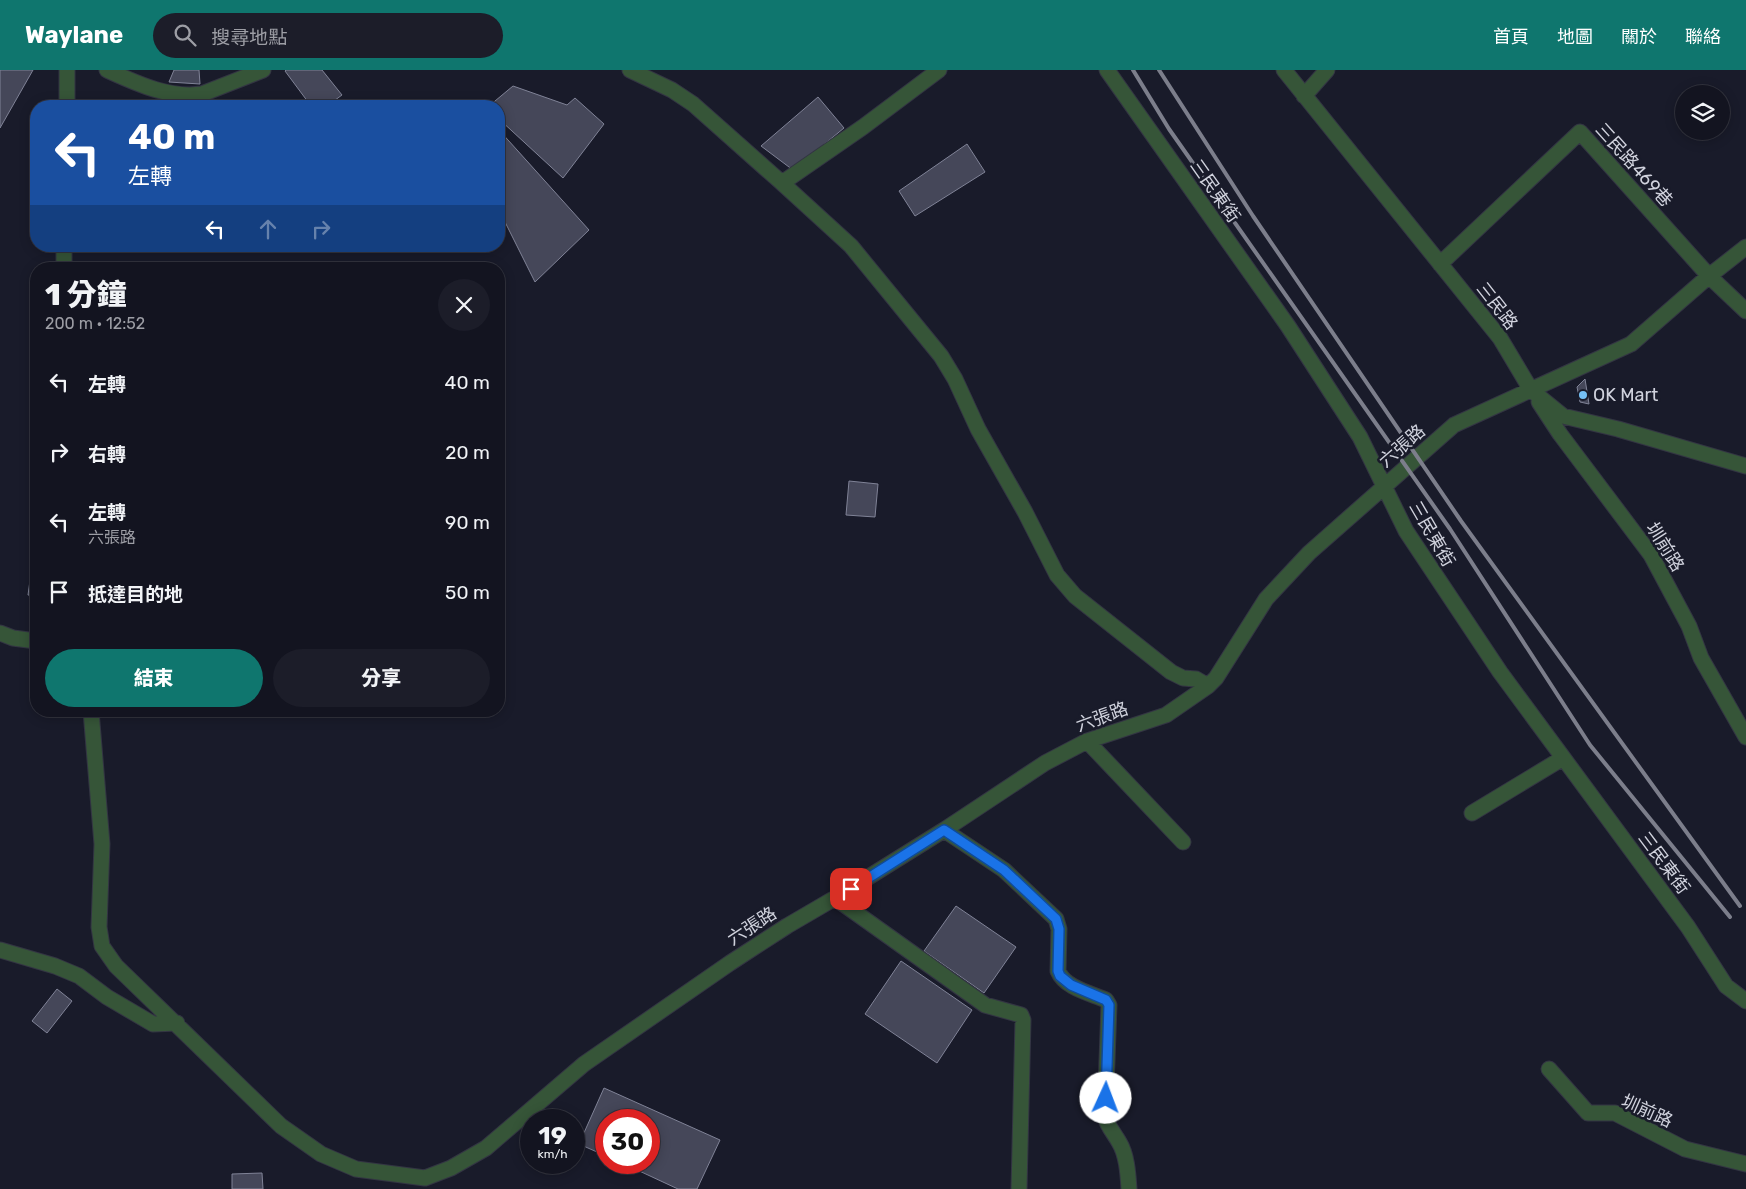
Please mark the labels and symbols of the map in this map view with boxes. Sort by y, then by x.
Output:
street label: 三民路469巷 [1591,119,1677,211]
street label: 三民東街 [1185,155,1245,227]
street label: 三民路 [1472,278,1522,334]
place label: OK Mart [1593,384,1658,406]
marker: OK Mart [1577,389,1589,401]
street label: 六張路 [1374,420,1430,472]
street label: 三民東街 [1404,497,1460,571]
street label: 圳前路 [1641,518,1689,576]
street label: 六張路 [1073,697,1131,737]
street label: 三民東街 [1634,828,1694,898]
pin [830,868,872,910]
street label: 六張路 [723,902,781,950]
position arrow [1079,1071,1131,1123]
street label: 圳前路 [1618,1090,1676,1132]
speed limit sign: 30 [595,1109,660,1174]

